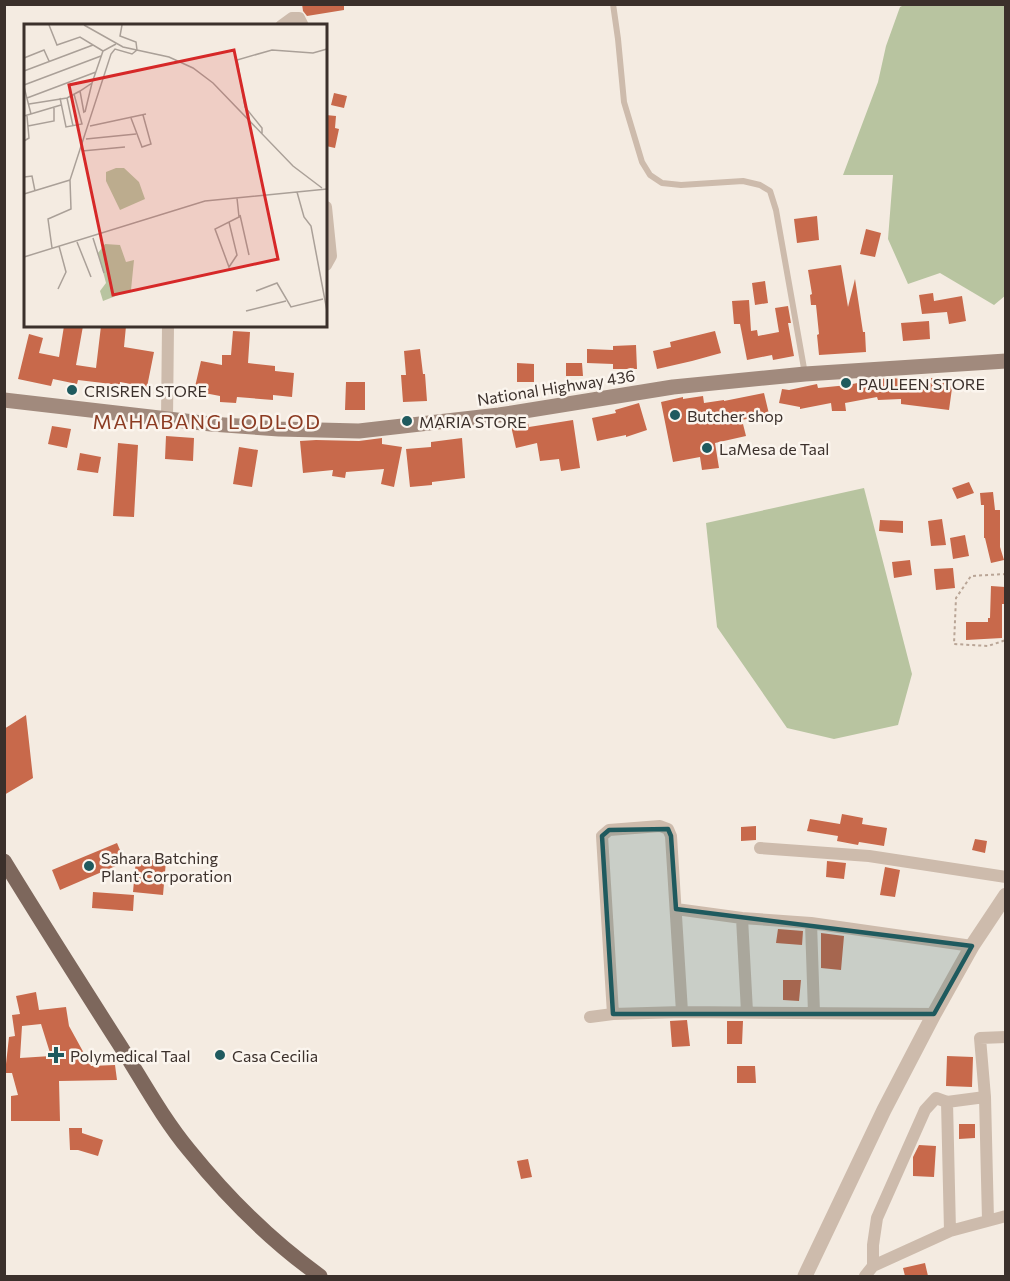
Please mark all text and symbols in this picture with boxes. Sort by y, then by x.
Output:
inset map [24,24,327,327]
street label: National Highway 436 [476,365,636,409]
place label: PAULEEN STORE [858,374,985,393]
marker: PAULEEN STORE [839,376,853,390]
place label: CRISREN STORE [84,381,207,400]
marker: CRISREN STORE [65,383,79,397]
place label: Butcher shop [687,406,783,425]
marker: Butcher shop [668,408,682,422]
district label: MAHABANG LODLOD [93,409,321,433]
place label: MARIA STORE [419,412,527,431]
marker: MARIA STORE [400,414,414,428]
place label: LaMesa de Taal [719,439,829,458]
marker: LaMesa de Taal [700,441,714,455]
place label: Sahara Batching Plant Corporation [101,848,232,885]
marker: Sahara Batching Plant Corporation [82,859,96,873]
marker: Polymedical Taal [47,1046,65,1064]
place label: Polymedical Taal [70,1046,191,1065]
place label: Casa Cecilia [232,1046,318,1065]
marker: Casa Cecilia [213,1048,227,1062]

